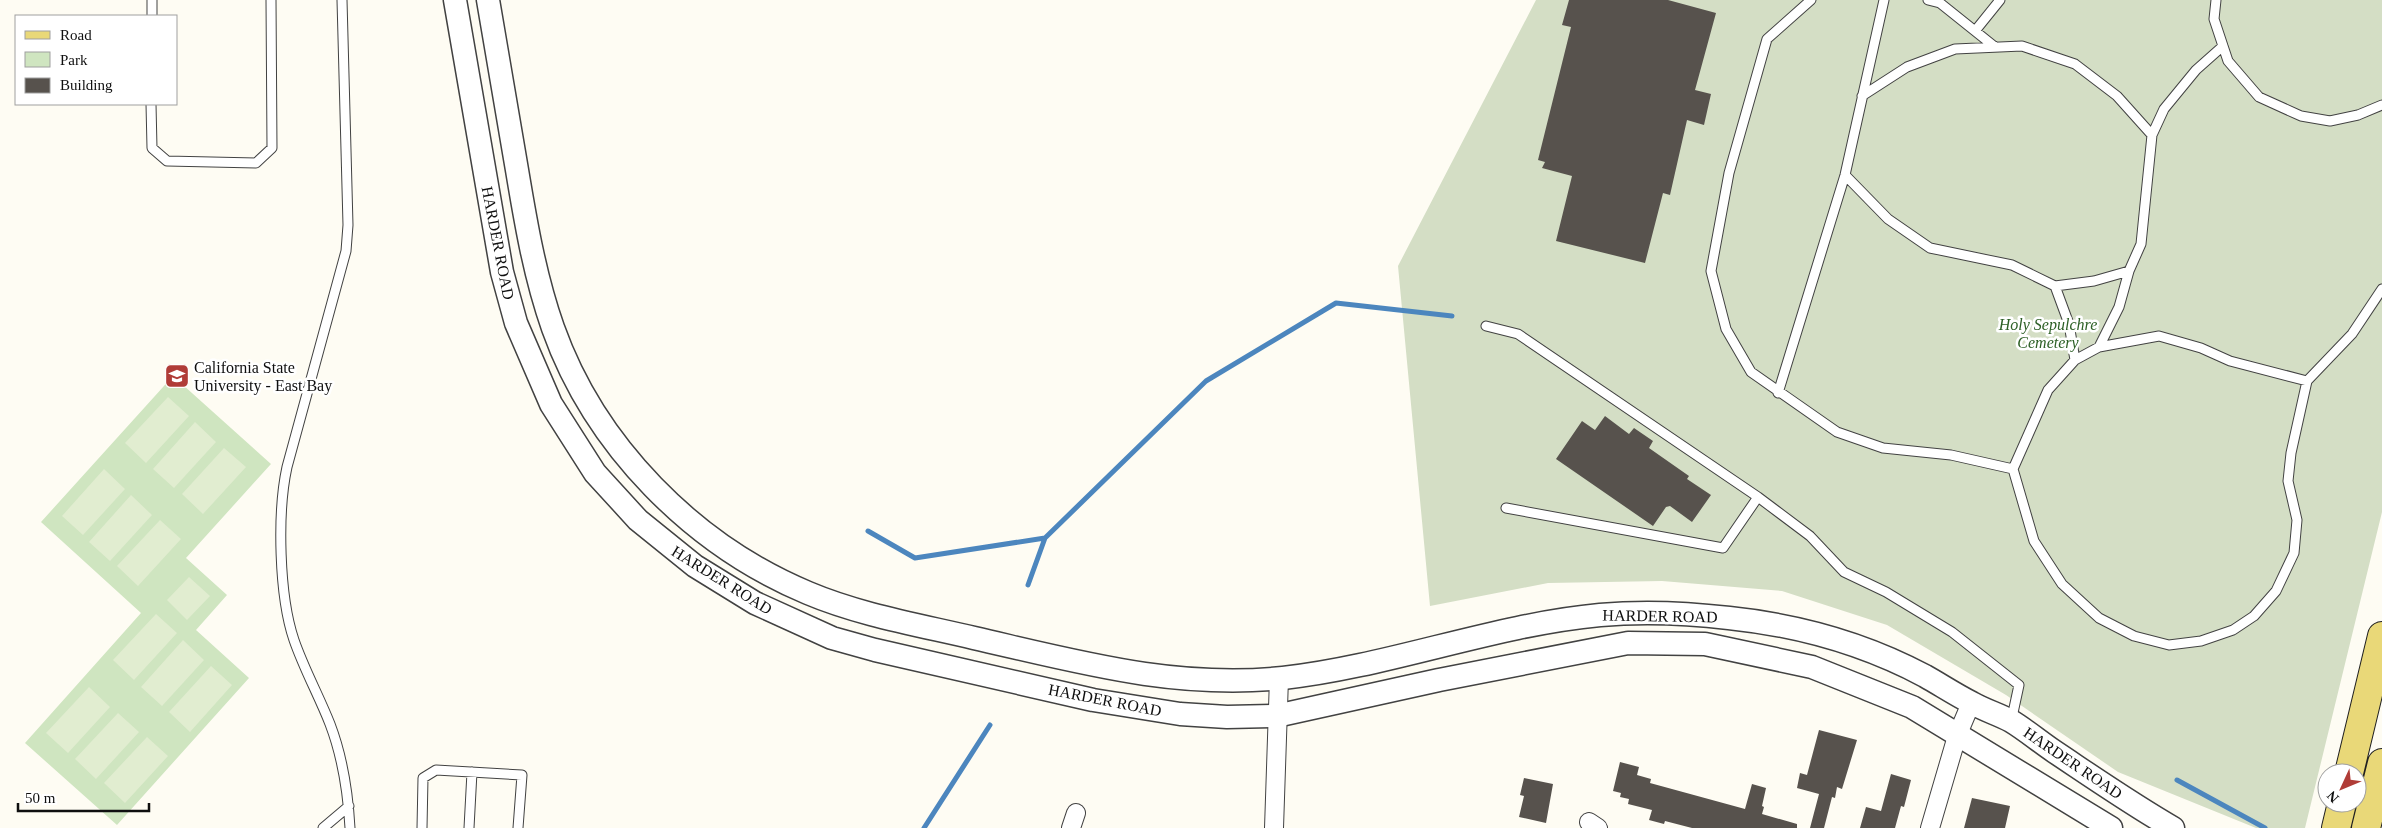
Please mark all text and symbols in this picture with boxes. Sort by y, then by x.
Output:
legend [15,15,178,105]
text: Road [60,27,92,43]
text: Park [60,52,88,68]
text: Building [60,77,113,93]
street label: HARDER ROAD [479,185,517,301]
park label: Holy Sepulchre Cemetery [1998,316,2097,352]
place label: California State University - East Bay [194,359,332,395]
school or university icon: California State University - East Bay [164,363,190,389]
street label: HARDER ROAD [669,542,775,618]
street label: HARDER ROAD [1602,606,1718,626]
street label: HARDER ROAD [1047,681,1163,719]
street label: HARDER ROAD [2021,724,2125,802]
north arrow [2317,763,2367,813]
scale bar [18,780,149,812]
text: N [2324,788,2342,806]
text: 50 m [25,790,56,806]

